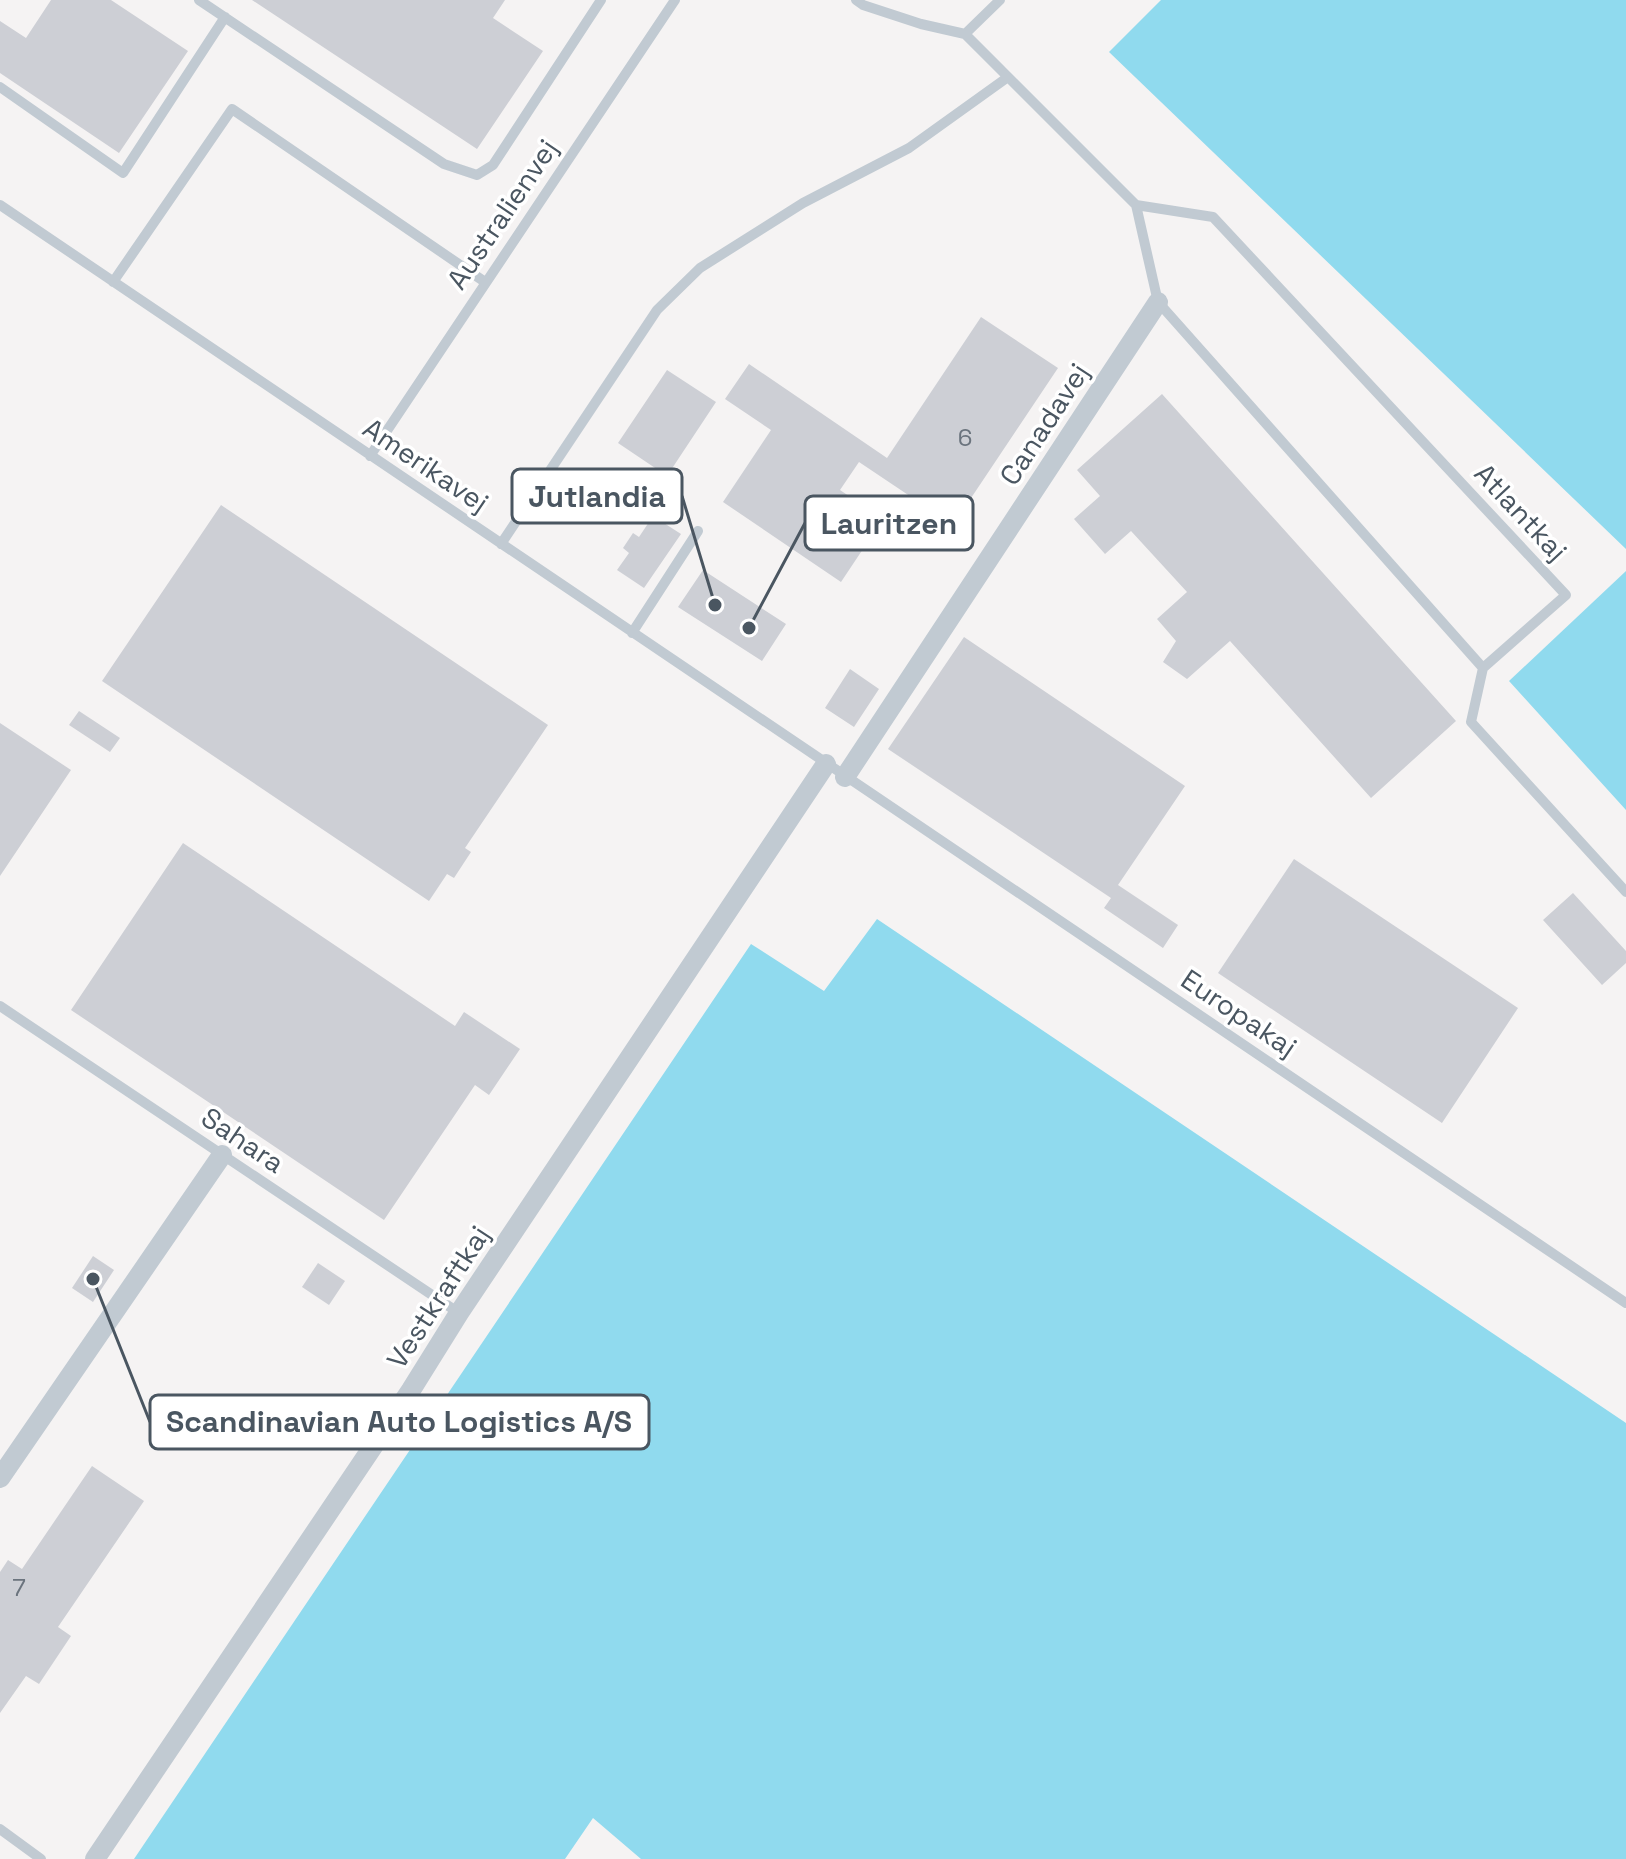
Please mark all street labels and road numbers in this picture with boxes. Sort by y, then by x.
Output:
street label: Australienvej [439,132,565,296]
street label: Canadavej [991,356,1097,492]
street label: Amerikavej [356,410,496,520]
street label: Atlantkaj [1467,456,1575,568]
street label: Europakaj [1174,961,1304,1065]
street label: Sahara [195,1099,291,1181]
street label: Vestkraftkaj [378,1219,498,1375]

